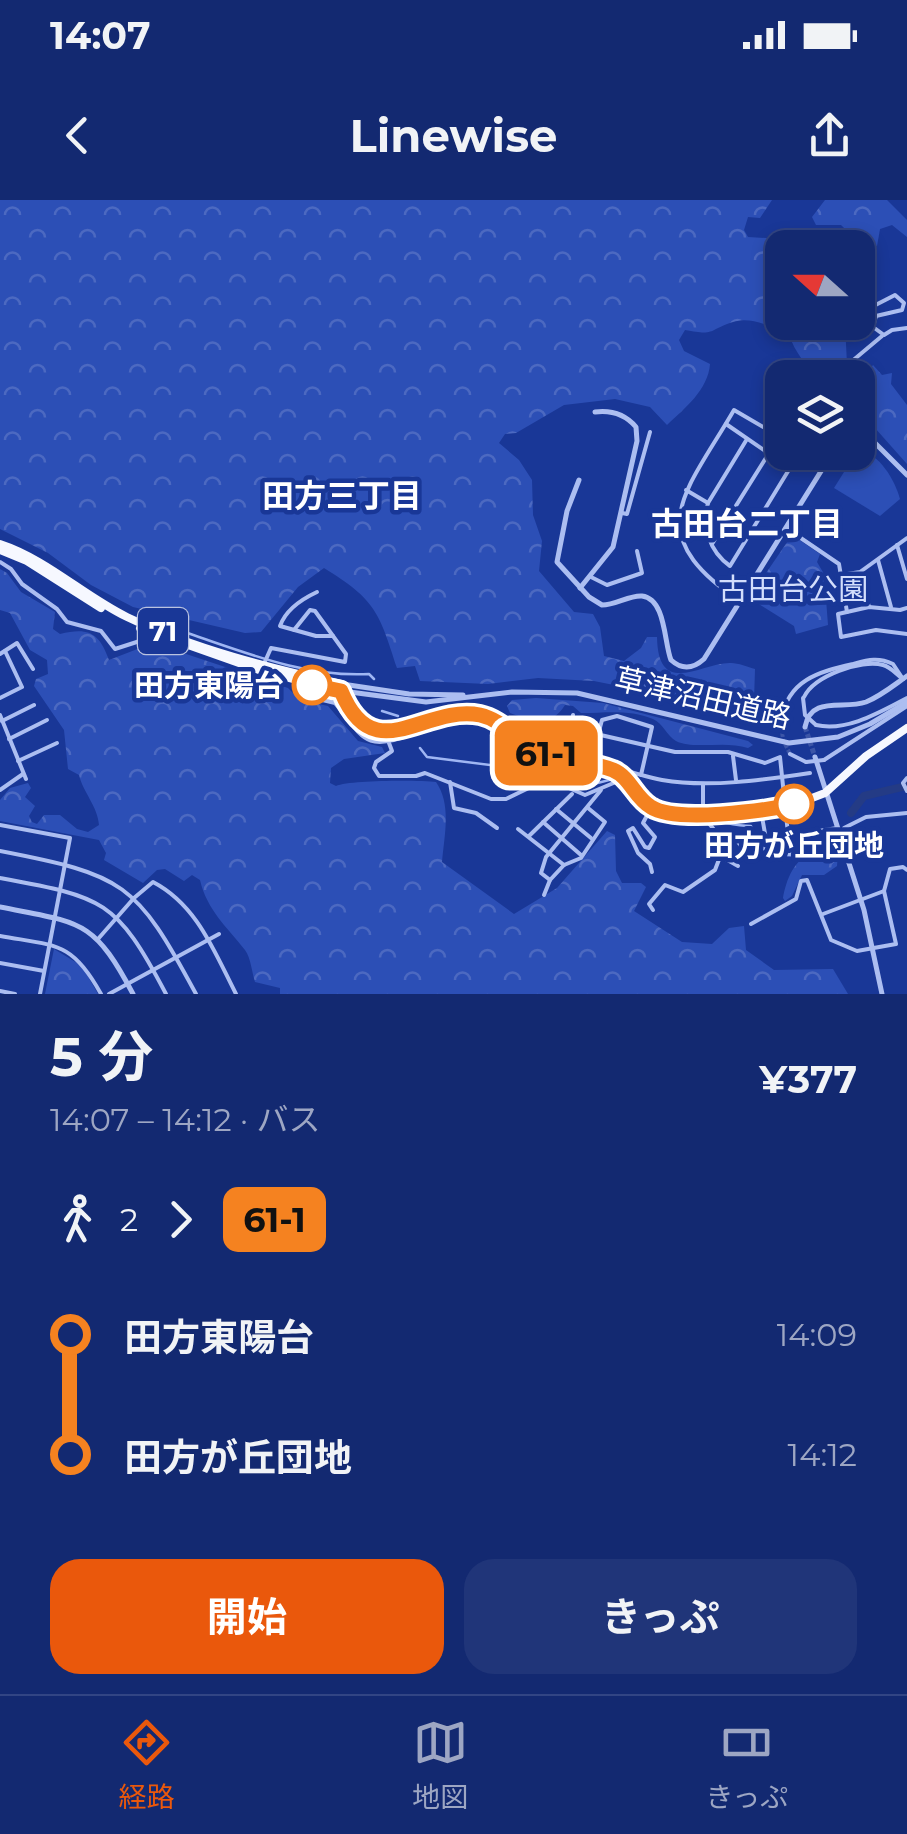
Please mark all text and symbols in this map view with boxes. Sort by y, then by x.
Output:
text: 14:07 [50,12,151,59]
icon: back [50,108,105,163]
text: Linewise [350,108,557,163]
icon: share [802,108,857,163]
north arrow [765,230,875,340]
map controls [765,230,875,470]
button: layers [765,360,875,470]
district label: 田方三丁目 [262,476,422,515]
district label: 古田台二丁目 [651,504,843,543]
park label: 古田台公園 [718,571,868,608]
road number: 71 [138,608,188,654]
street label: 草津沼田道路 [611,660,795,736]
marker: 田方東陽台 [293,666,331,704]
place label: 田方東陽台 [134,667,284,704]
line badge: 61-1 [476,720,616,786]
text: 61-1 [515,732,577,775]
marker: 田方が丘団地 [775,785,813,823]
place label: 田方が丘団地 [704,827,884,864]
text: 5 分 [50,1023,153,1090]
text: ¥377 [759,1056,857,1103]
text: 14:07 – 14:12 · バス [50,1100,320,1139]
icon: walk [50,1192,105,1247]
icon: forward [153,1192,208,1247]
text: 61-1 [243,1198,306,1241]
text: 2 [120,1200,138,1239]
text: 田方東陽台 [124,1314,314,1361]
text: 14:09 [777,1315,857,1354]
text: 田方が丘団地 [124,1434,352,1481]
text: 14:12 [788,1435,857,1474]
button: 開始 [50,1559,444,1674]
button: きっぷ [464,1559,857,1674]
tab: 経路 [119,1715,175,1815]
tab: 地図 [412,1715,468,1815]
tab: きっぷ [705,1715,788,1815]

